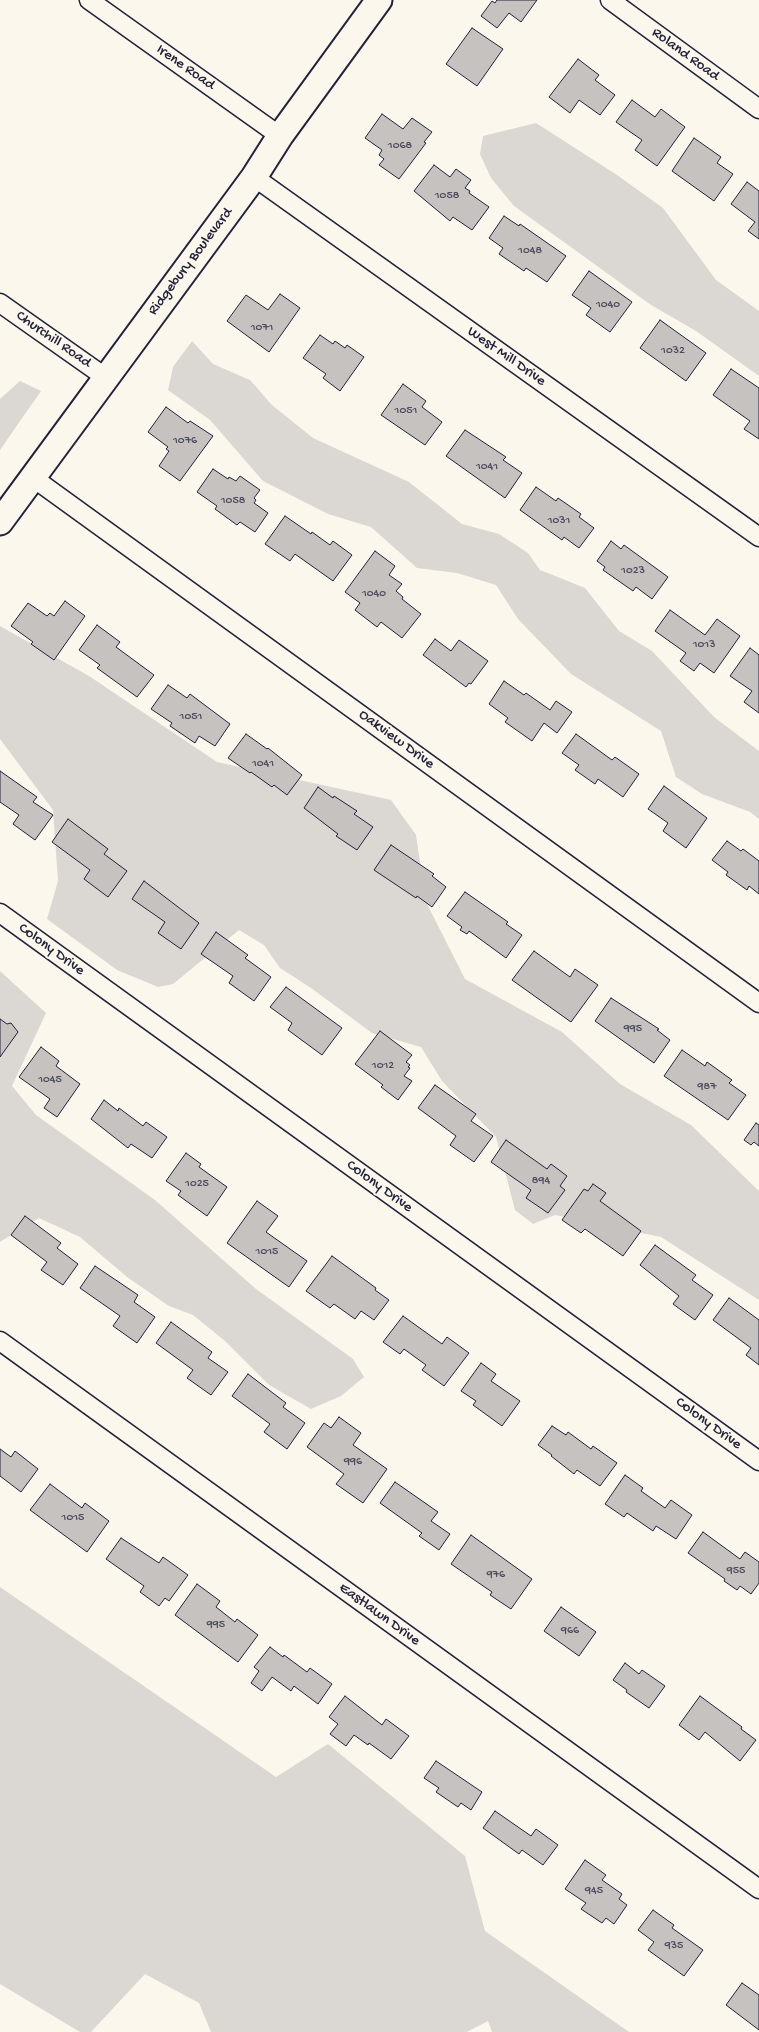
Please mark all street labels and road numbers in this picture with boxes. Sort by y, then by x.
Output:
street label: Roland Road [648,24,722,86]
street label: Irene Road [152,41,218,95]
street label: Ridgebury Boulevard [145,205,237,319]
street label: Churchill Road [12,307,94,373]
street label: West Mill Drive [463,323,549,391]
street label: Oakview Drive [354,706,438,774]
street label: Colony Drive [14,920,88,980]
street label: Colony Drive [342,1157,416,1217]
street label: Colony Drive [671,1394,745,1454]
street label: Eastlawn Drive [335,1580,423,1650]

